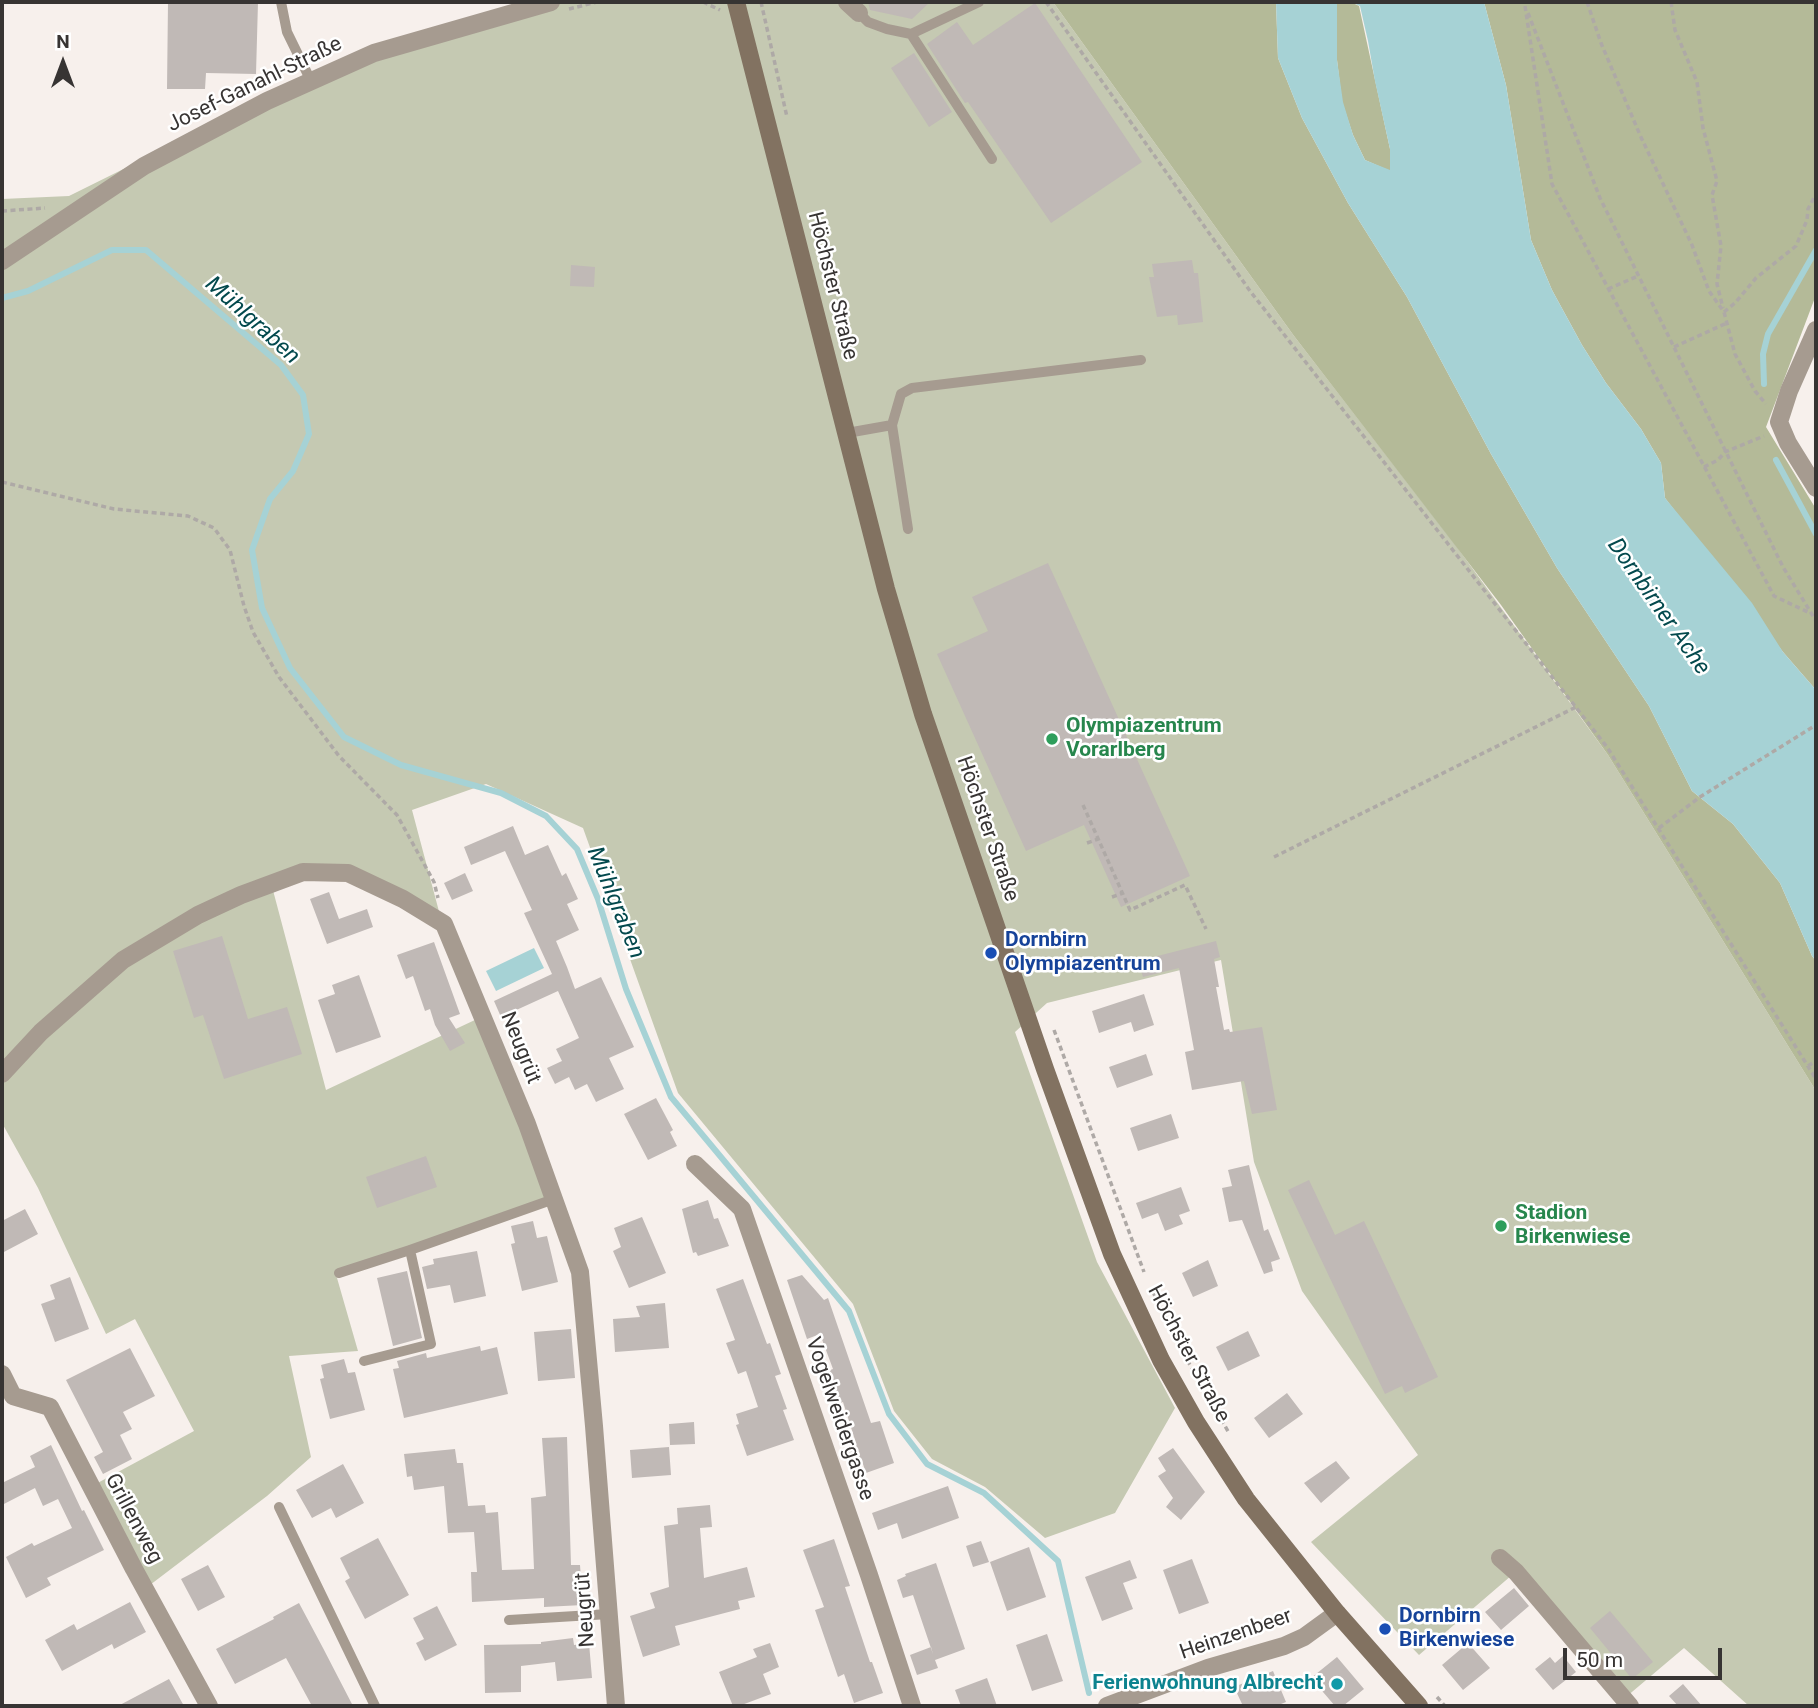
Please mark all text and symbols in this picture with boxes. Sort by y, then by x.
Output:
north arrow [28,28,98,98]
text: N [56,30,70,53]
street label: Josef-Ganahl-Straße [164,32,346,138]
street label: Höchster Straße [801,209,863,363]
water label: Mühlgraben [199,271,305,371]
water label: Dornbirner Ache [1601,533,1715,681]
place label: Olympiazentrum Vorarlberg [1066,714,1222,764]
marker: Olympiazentrum Vorarlberg [1044,731,1060,747]
street label: Höchster Straße [950,753,1024,905]
water label: Mühlgraben [580,843,650,963]
place label: Dornbirn Olympiazentrum [1005,928,1161,978]
marker: Dornbirn Olympiazentrum [983,945,999,961]
street label: Neugrüt [494,1008,546,1088]
place label: Stadion Birkenwiese [1515,1201,1630,1251]
marker: Stadion Birkenwiese [1493,1218,1509,1234]
street label: Höchster Straße [1141,1281,1235,1427]
street label: Vogelweidergasse [799,1334,879,1504]
street label: Grillenweg [99,1470,167,1568]
street label: Neugrüt [571,1572,601,1648]
street label: Heinzenbeer [1177,1604,1295,1666]
place label: Dornbirn Birkenwiese [1399,1604,1514,1654]
marker: Dornbirn Birkenwiese [1377,1621,1393,1637]
scale bar [1566,1634,1725,1678]
text: 50 m [1576,1648,1623,1672]
place label: Ferienwohnung Albrecht [1092,1671,1323,1697]
marker: Ferienwohnung Albrecht [1329,1676,1345,1692]

